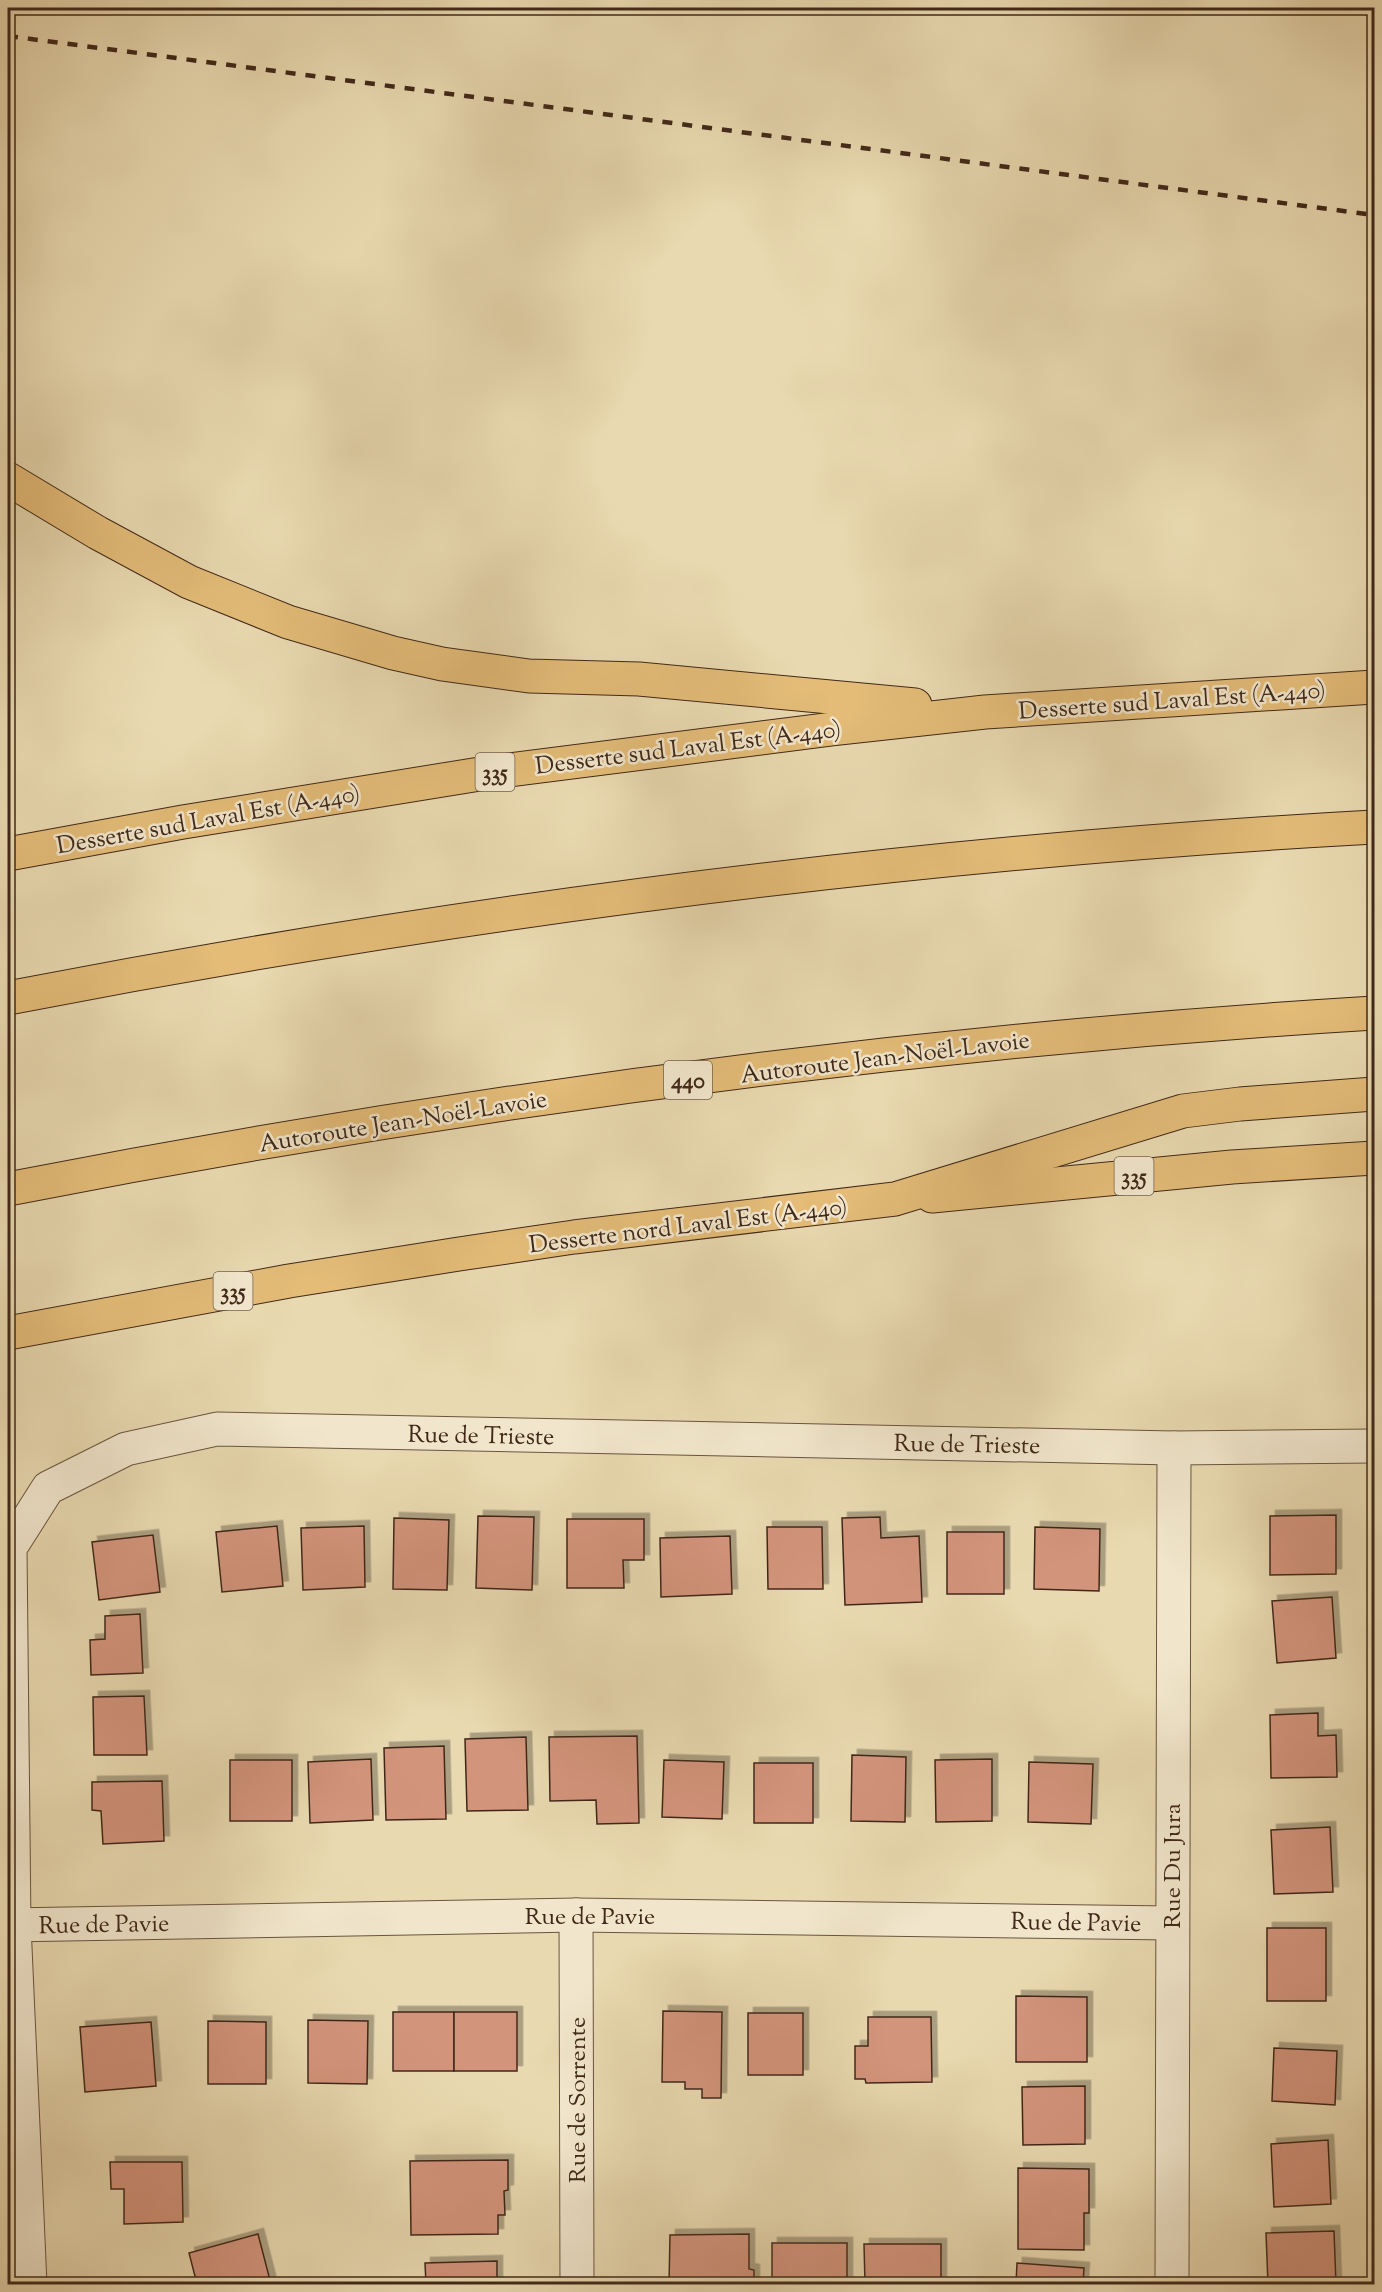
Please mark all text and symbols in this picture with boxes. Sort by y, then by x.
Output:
street label: Desserte sud Laval Est (A-440) [1018,674,1327,730]
street label: Desserte sud Laval Est (A-440) [533,713,843,785]
road number: 335 [476,753,514,791]
street label: Desserte sud Laval Est (A-440) [54,778,363,864]
street label: Autoroute Jean-Noël-Lavoie [739,1024,1032,1094]
road number: 440 [664,1061,712,1099]
street label: Autoroute Jean-Noël-Lavoie [257,1083,550,1163]
road number: 335 [1114,1157,1154,1195]
street label: Desserte nord Laval Est (A-440) [527,1191,849,1263]
road number: 335 [214,1272,252,1310]
street label: Rue de Trieste [407,1419,555,1455]
street label: Rue de Trieste [893,1428,1041,1464]
street label: Rue Du Jura [1157,1803,1191,1929]
street label: Rue de Pavie [525,1901,655,1935]
street label: Rue de Pavie [1010,1906,1142,1942]
street label: Rue de Pavie [38,1908,170,1944]
street label: Rue de Sorrente [562,2017,596,2183]

